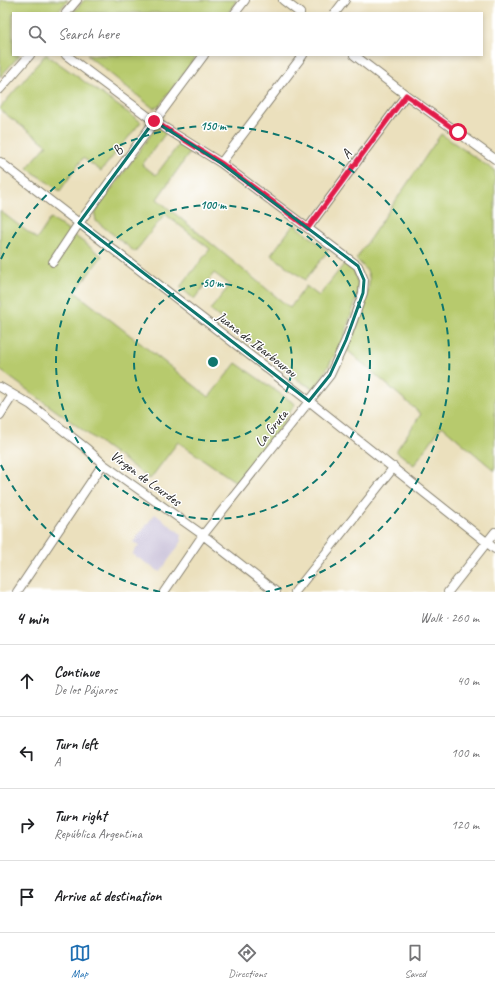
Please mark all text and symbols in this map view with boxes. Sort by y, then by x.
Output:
search box [12,12,483,56]
icon: search [26,23,48,45]
text: Search here [58,25,119,44]
route end [145,112,163,130]
text: 150 m [200,118,227,134]
route start [449,123,467,141]
street label: B [108,141,127,158]
street label: A [337,146,356,162]
text: 100 m [200,197,227,213]
text: 50 m [203,275,224,291]
street label: Juana de Ibarbourou [212,307,301,382]
centre of rings [206,355,220,369]
street label: La Gruta [251,405,292,450]
street label: Virgen de Lourdes [107,447,185,510]
text: 4 min [16,608,49,629]
text: Walk · 260 m [420,610,479,626]
text: Continue [54,663,99,682]
icon: ahead [16,670,38,692]
text: 40 m [457,673,479,689]
text: De los Pájaros [54,682,117,698]
text: Turn left [54,735,97,754]
icon: left [16,742,38,764]
text: 100 m [451,745,479,761]
text: A [54,754,61,770]
text: Turn right [54,807,107,826]
icon: right [16,814,38,836]
text: 120 m [451,817,479,833]
text: República Argentina [54,826,142,842]
icon: arrive [16,886,38,908]
text: Arrive at destination [54,887,161,906]
tab: Map [69,942,91,980]
tab: Directions [228,942,267,980]
tab: Saved [404,942,426,980]

